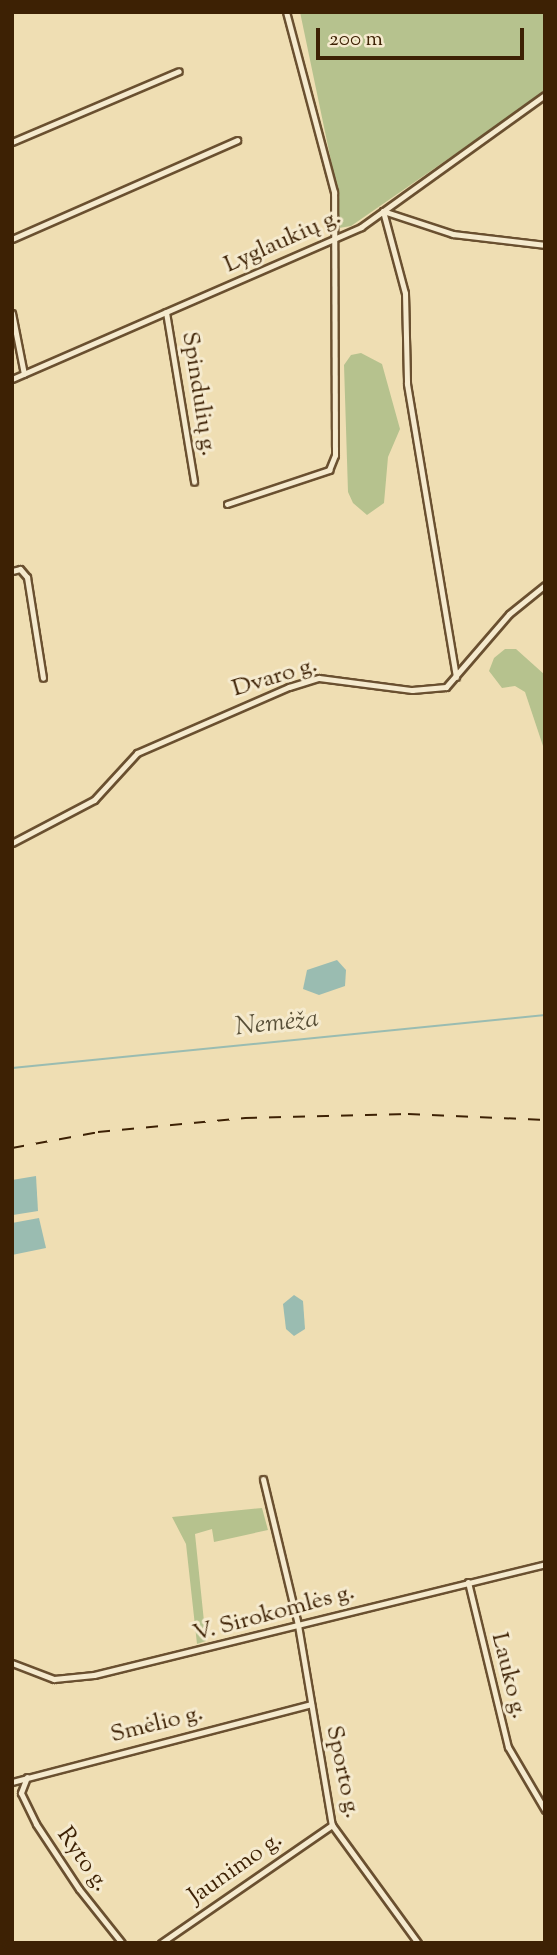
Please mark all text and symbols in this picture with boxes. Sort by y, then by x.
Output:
scale bar [319,14,527,58]
text: 200 m [329,25,383,55]
street label: Lyglaukių g. [220,203,346,281]
street label: Spindulių g. [174,330,222,458]
street label: Dvaro g. [229,651,321,705]
water label: Nemėža [234,1004,320,1044]
street label: V. Sirokomlės g. [190,1579,358,1649]
street label: Lauko g. [483,1630,533,1722]
street label: Smėlio g. [108,1700,206,1750]
street label: Sporto g. [318,1723,366,1821]
street label: Ryto g. [50,1822,114,1898]
street label: Jaunimo g. [183,1826,289,1912]

